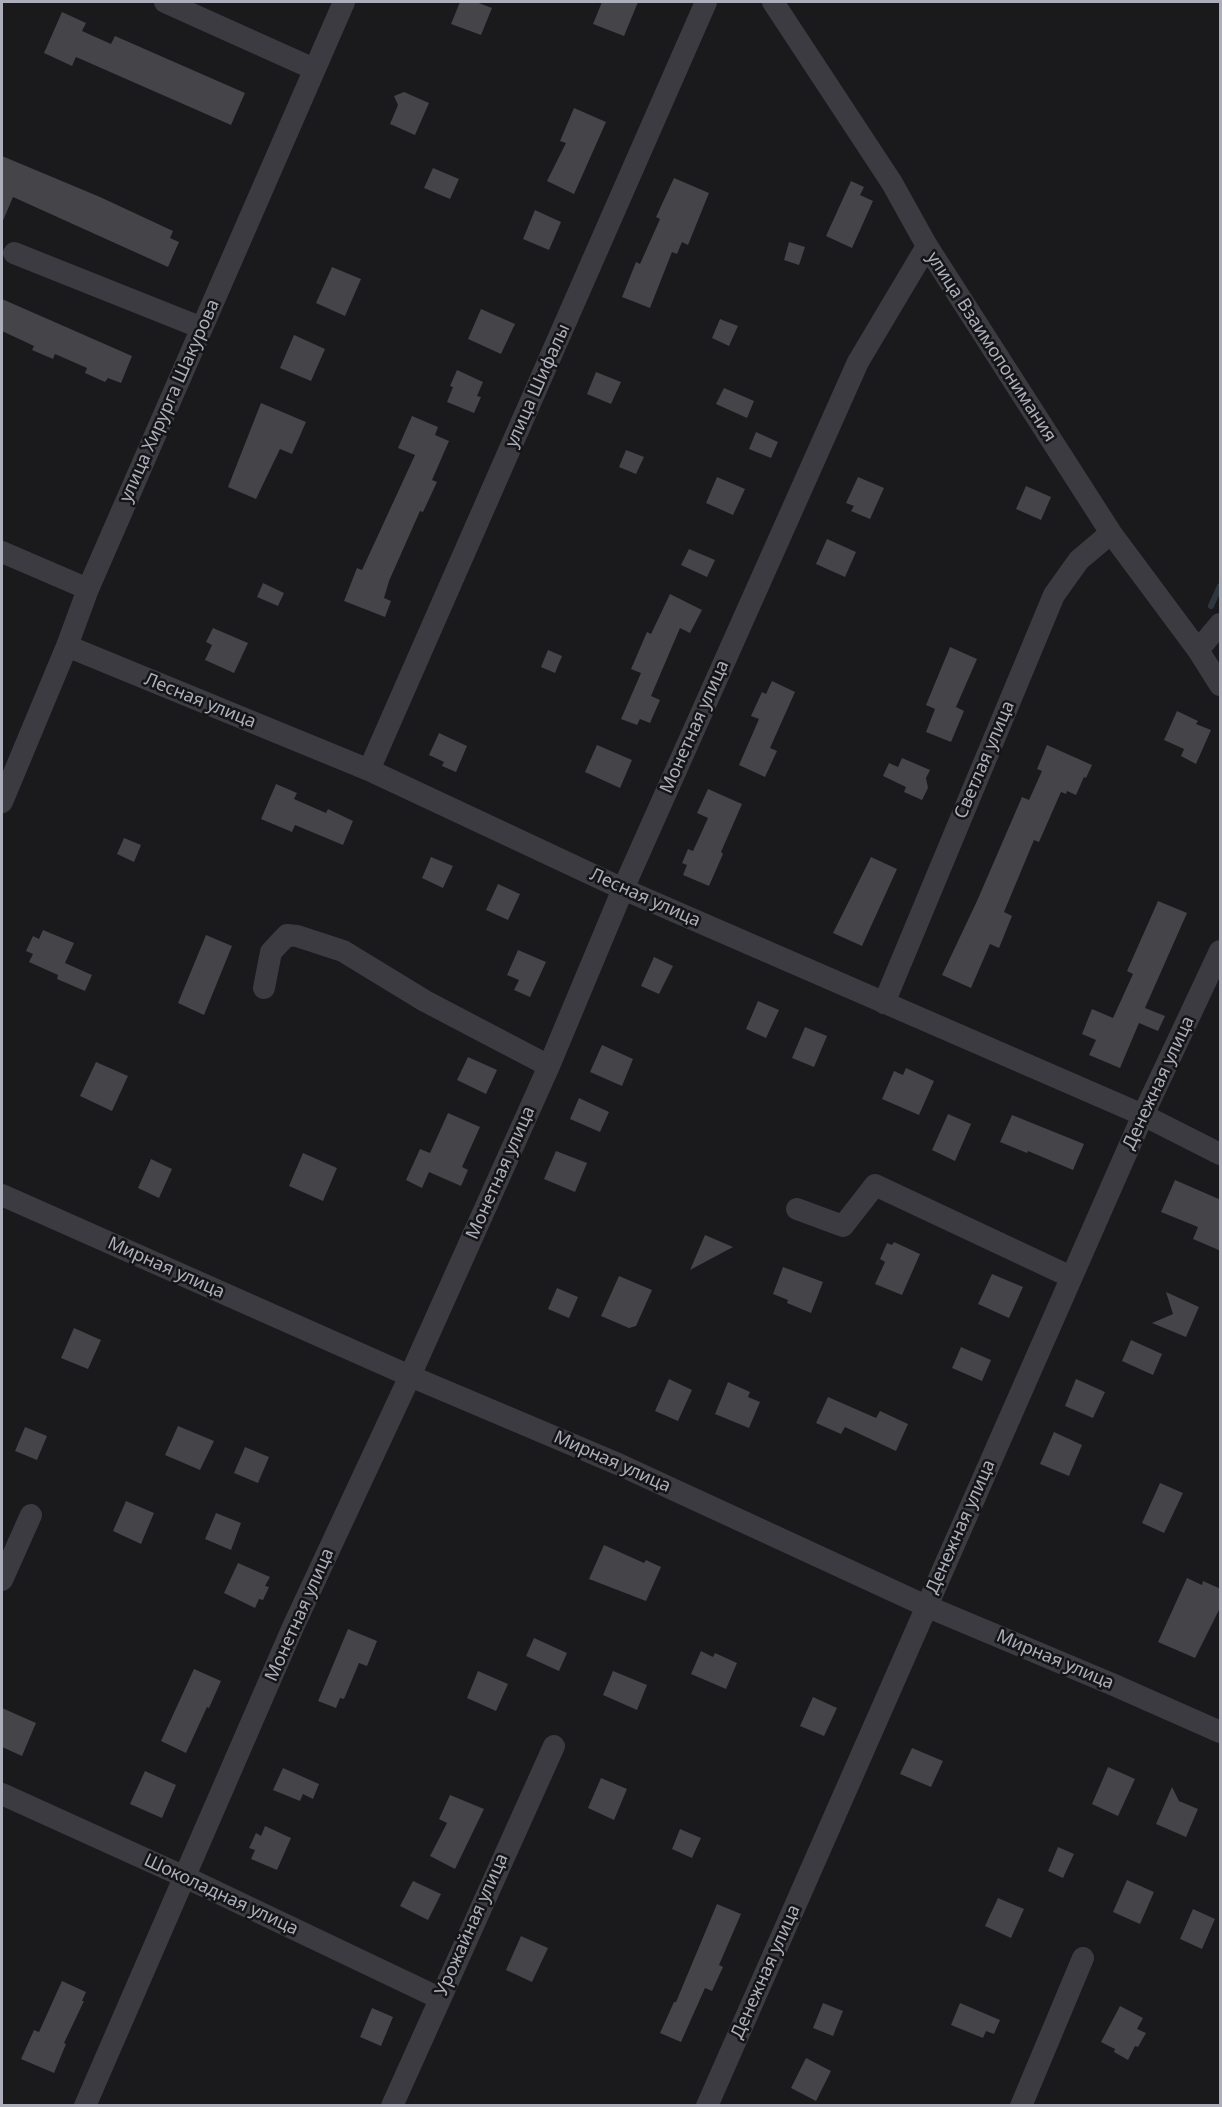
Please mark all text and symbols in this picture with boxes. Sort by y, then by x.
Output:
street label: улица Взаимопонимания [921,248,1061,446]
street label: улица Хирурга Шакурова [115,296,225,506]
street label: улица Шифалы [501,321,575,451]
street label: Монетная улица [656,657,734,797]
street label: Лесная улица [141,669,259,733]
street label: Светлая улица [950,698,1020,822]
street label: Лесная улица [586,864,704,932]
street label: Денежная улица [1119,1013,1199,1153]
street label: Монетная улица [462,1103,540,1243]
street label: Мирная улица [104,1233,228,1303]
street label: Мирная улица [550,1427,674,1497]
street label: Денежная улица [922,1457,1000,1597]
street label: Монетная улица [261,1545,339,1685]
street label: Мирная улица [993,1626,1117,1694]
street label: Шоколадная улица [140,1850,302,1940]
street label: Урожайная улица [431,1850,513,2000]
street label: Денежная улица [727,1902,805,2042]

